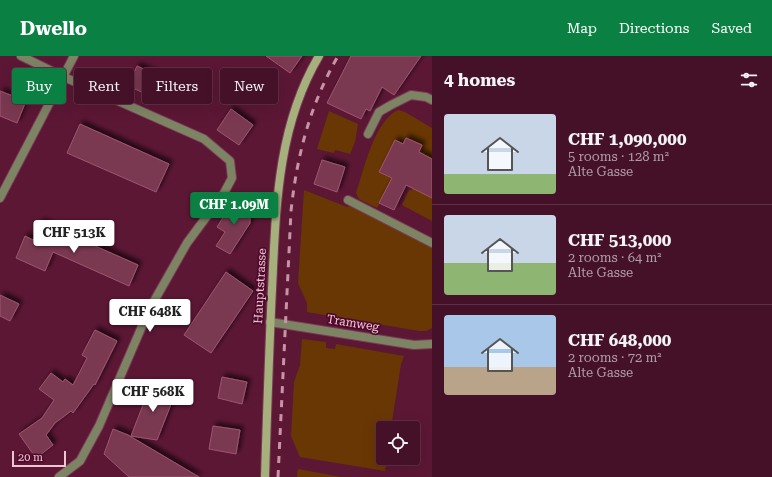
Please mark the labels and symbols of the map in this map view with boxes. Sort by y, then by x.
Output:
pin: CHF 1.09M [188,192,280,226]
pin: CHF 513K [33,220,115,254]
street label: Hauptstrasse [251,248,269,324]
pin: CHF 648K [109,299,191,333]
street label: Tramweg [326,312,380,334]
pin: CHF 568K [112,379,194,413]
scale bar [12,449,66,468]

